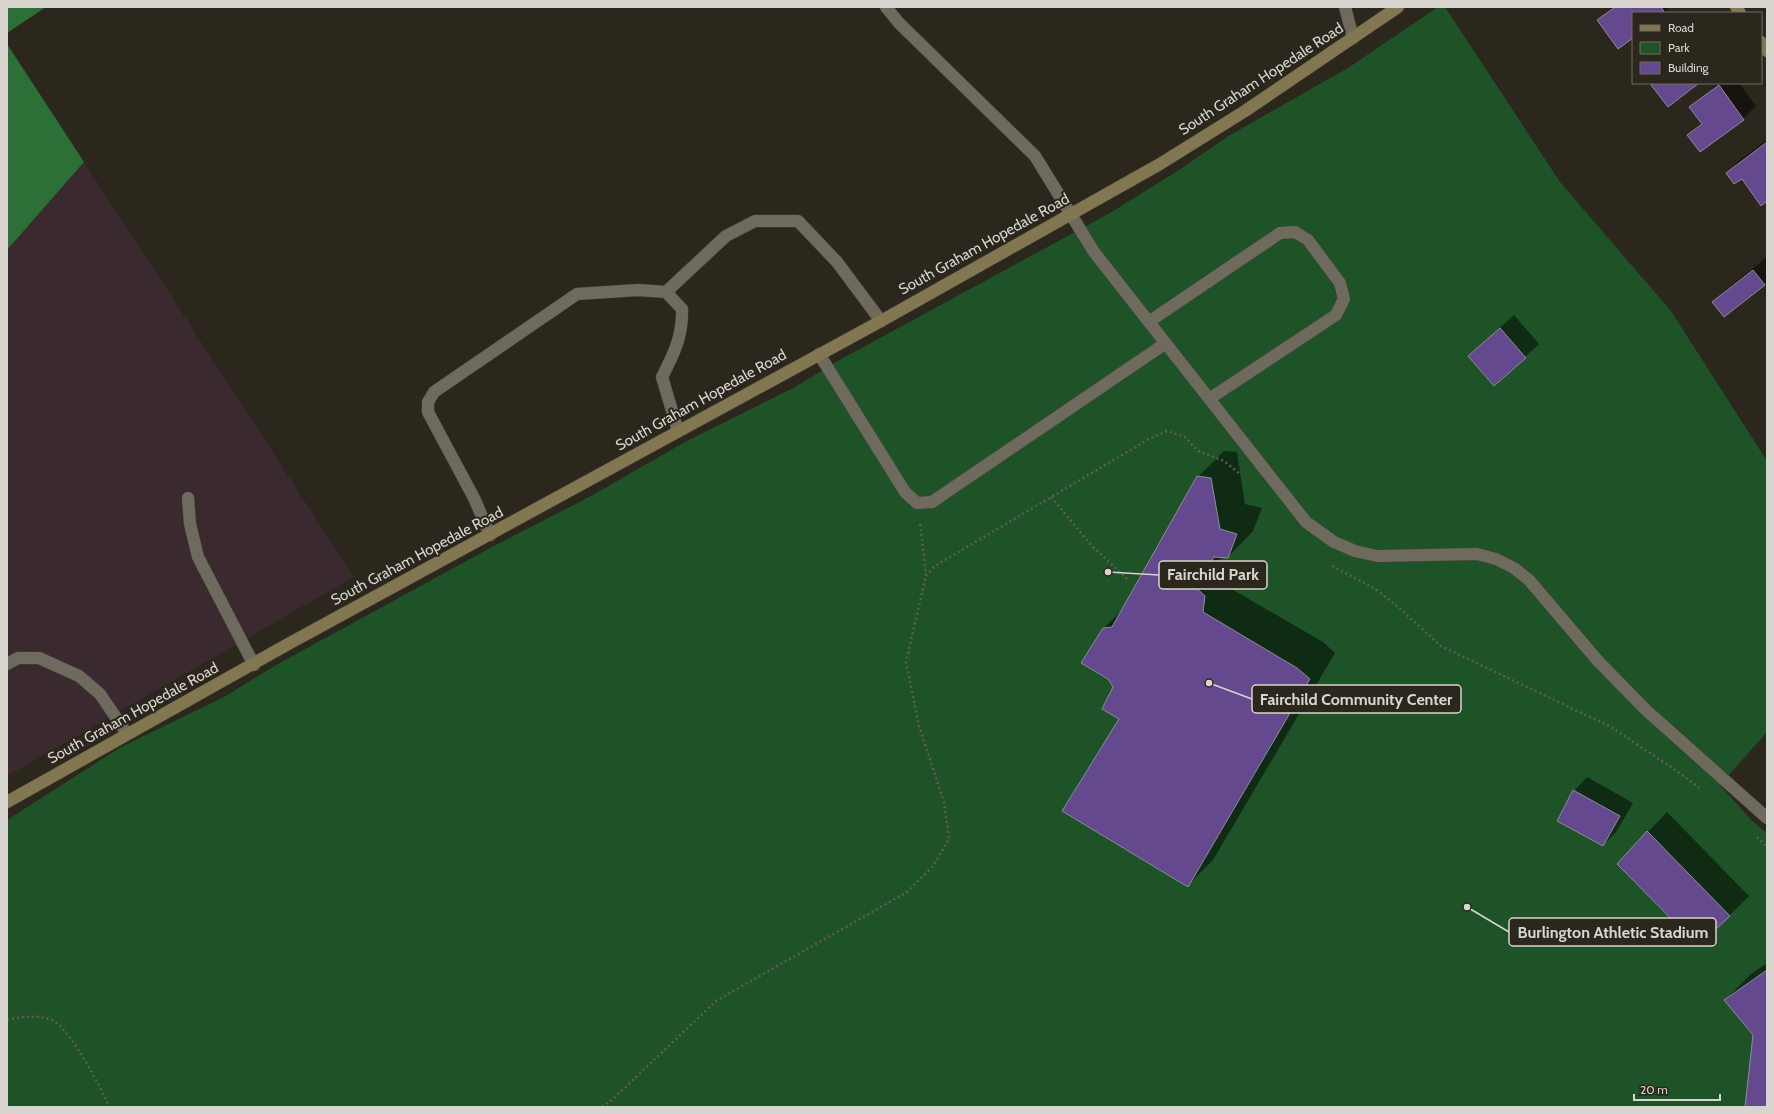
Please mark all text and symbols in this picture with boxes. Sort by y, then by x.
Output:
legend [1632,12,1762,84]
street label: South Graham Hopedale Road [1175,19,1347,139]
text: Road [1668,20,1694,35]
text: Park [1668,40,1690,55]
text: Building [1668,60,1710,75]
street label: South Graham Hopedale Road [896,189,1072,299]
street label: South Graham Hopedale Road [613,345,789,455]
street label: South Graham Hopedale Road [328,503,506,609]
callout: Fairchild Park [1159,561,1267,589]
text: Fairchild Park [1167,565,1259,584]
street label: South Graham Hopedale Road [45,658,221,768]
callout: Fairchild Community Center [1252,685,1461,713]
text: Fairchild Community Center [1260,690,1453,709]
callout: Burlington Athletic Stadium [1509,918,1716,946]
text: Burlington Athletic Stadium [1518,923,1708,942]
scale bar [1634,1076,1720,1102]
text: 20 m [1640,1082,1668,1097]

